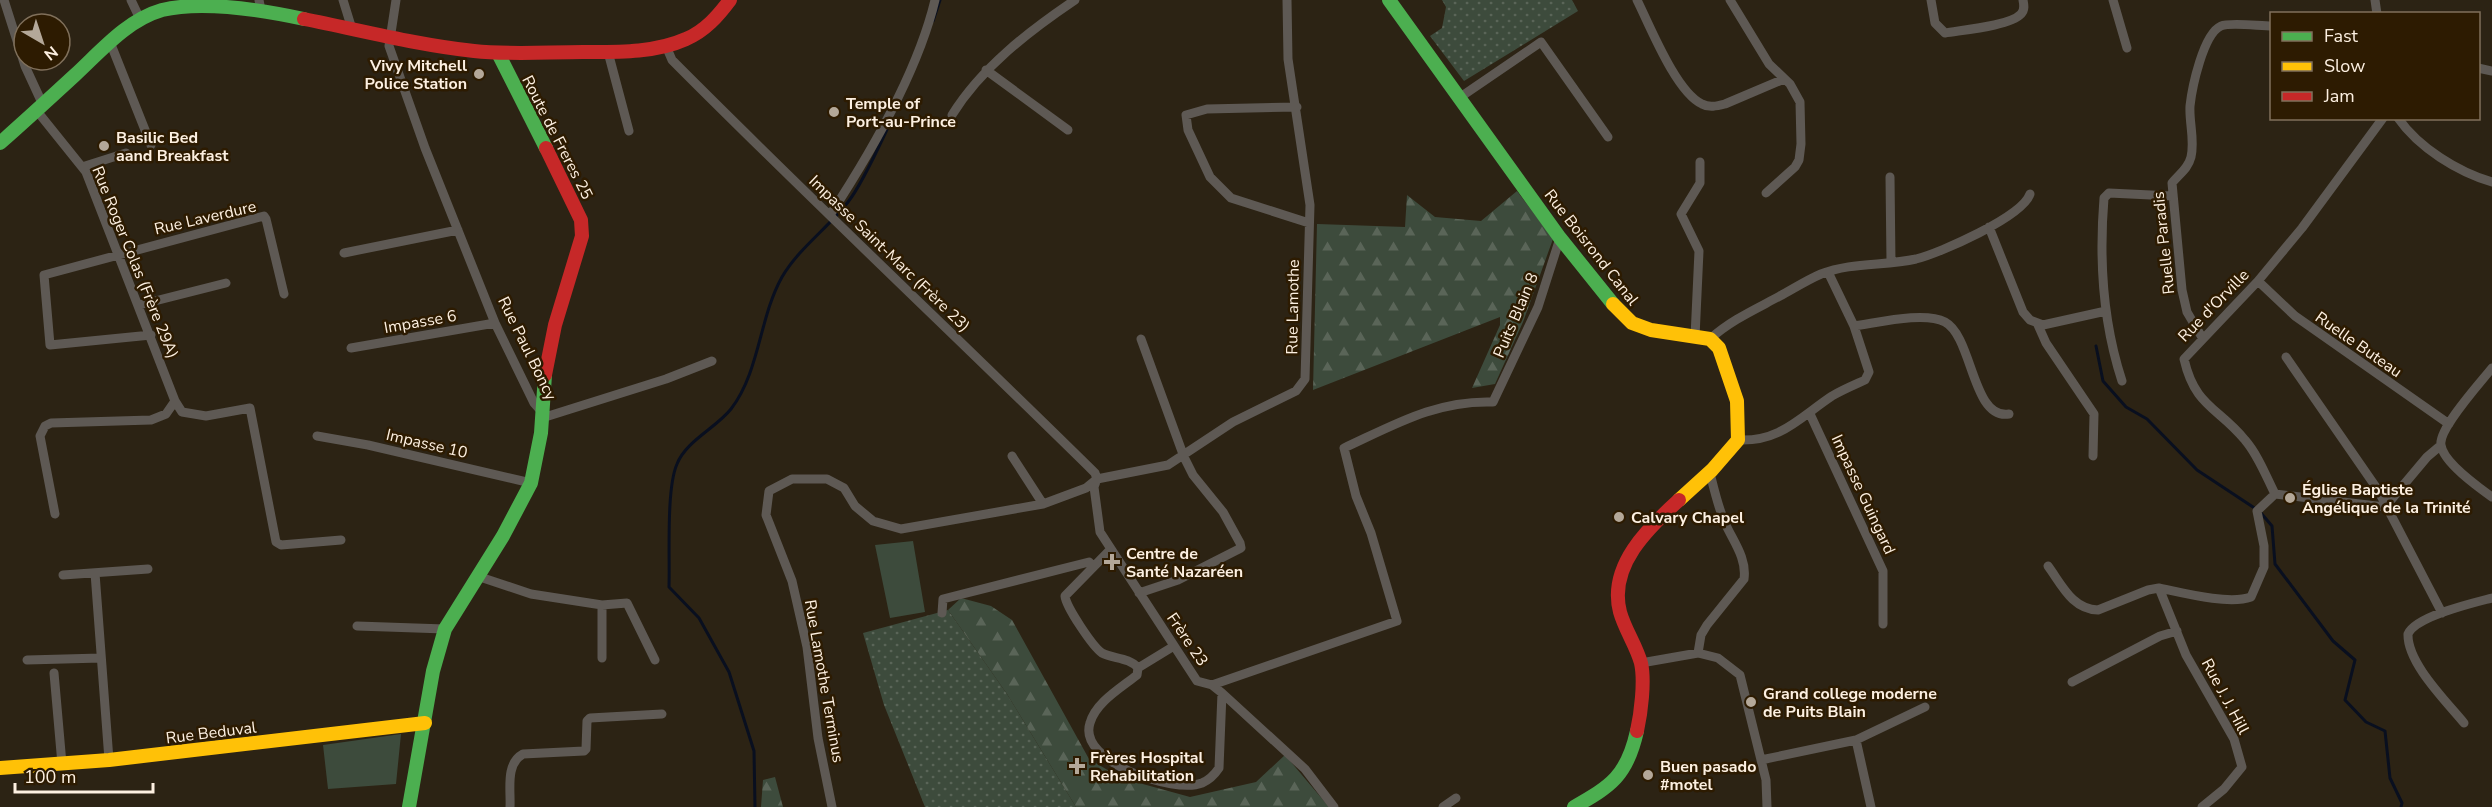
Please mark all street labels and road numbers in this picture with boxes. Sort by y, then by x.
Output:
street label: Route de Freres 25 [516,72,598,203]
street label: Rue Roger Colas (Frère 29A) [86,163,184,362]
street label: Impasse Saint-Marc (Frère 23) [804,171,975,337]
street label: Rue Boisrond Canal [1539,185,1644,310]
street label: Ruelle Paradis [2148,190,2180,295]
street label: Rue Laverdure [152,196,258,240]
street label: Rue Lamothe [1281,259,1305,355]
street label: Rue d'Orville [2173,264,2254,347]
street label: Puits Blain 8 [1488,269,1544,361]
street label: Rue Paul Boncy [492,293,562,405]
street label: Impasse 6 [382,305,458,339]
street label: Ruelle Buteau [2311,307,2406,383]
street label: Impasse 10 [384,424,470,464]
street label: Impasse Guingard [1826,431,1900,558]
street label: Rue Lamothe Terminus [799,598,849,764]
street label: Frère 23 [1161,608,1213,671]
street label: Rue J. J. Hill [2196,655,2254,739]
street label: Rue Beduval [165,716,258,749]

